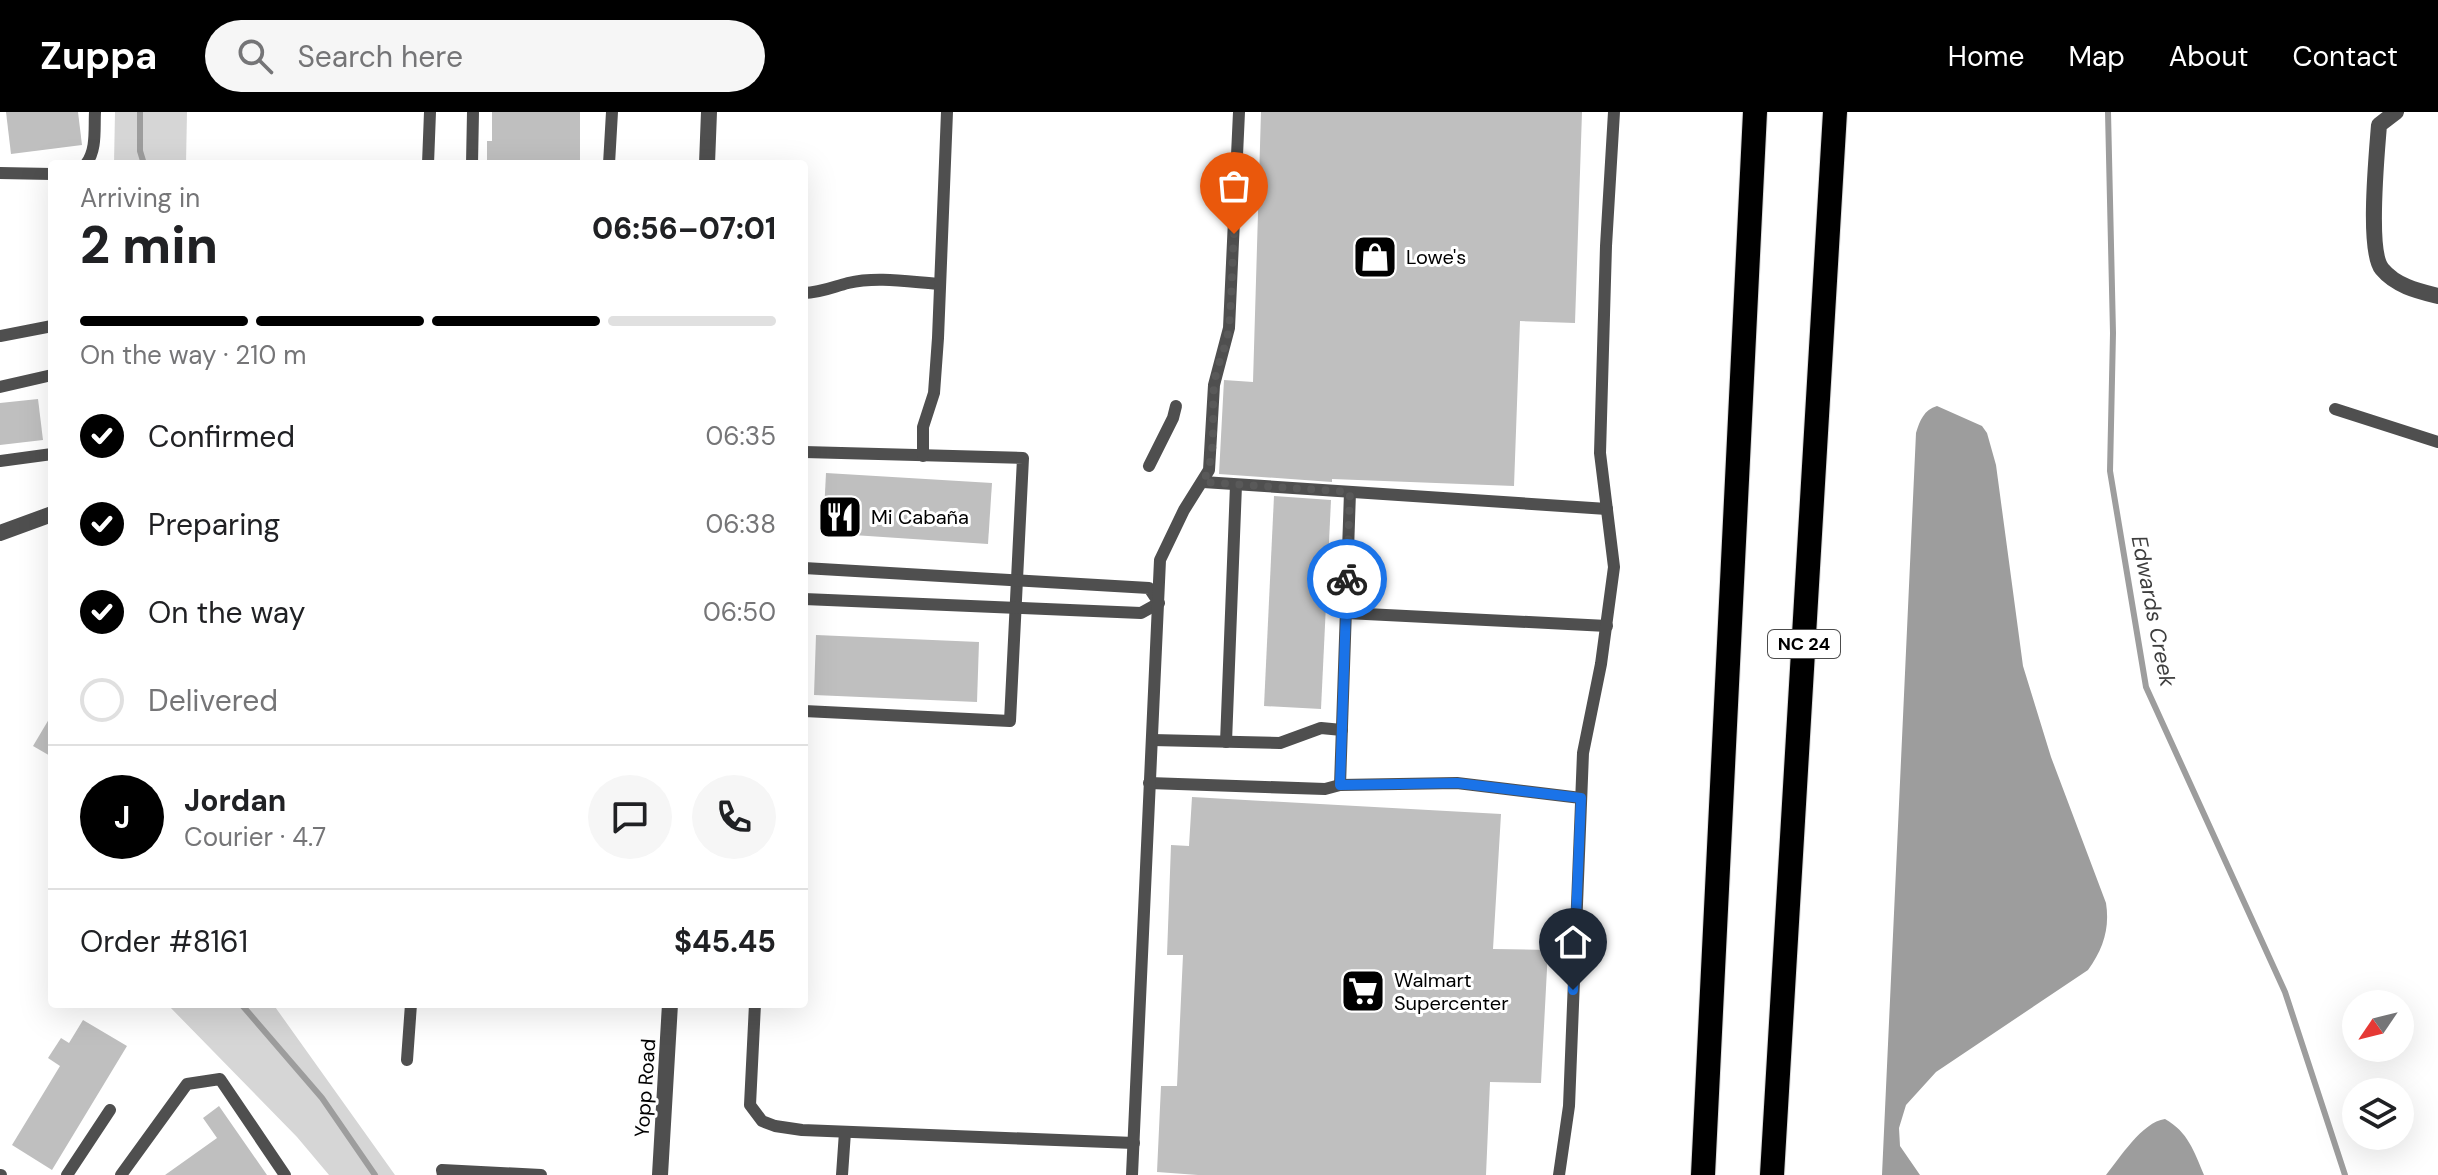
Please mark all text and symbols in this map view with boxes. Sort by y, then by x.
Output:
search box [205,20,765,92]
text: Zuppa [40,31,157,81]
icon: search [233,34,277,78]
text: Search here [297,37,463,76]
text: Home [1948,38,2024,75]
text: Map [2068,38,2125,75]
text: About [2169,38,2248,75]
text: Contact [2292,38,2398,75]
pin [1200,152,1268,234]
icon: bag [1212,164,1256,208]
text: Arriving in [80,181,200,215]
text: 06:56–07:01 [592,209,776,248]
text: 2 min [80,211,218,279]
shop icon: Lowe's [1351,233,1399,281]
place label: Lowe's [1406,244,1466,270]
text: On the way · 210 m [80,338,306,372]
icon: check [80,414,124,458]
text: Confirmed [148,417,295,456]
text: 06:35 [705,419,776,453]
restaurant icon: Mi Cabaña [816,493,864,541]
icon: check [80,502,124,546]
place label: Mi Cabaña [871,504,969,530]
text: Preparing [148,505,280,544]
text: 06:38 [705,507,776,541]
water label: Edwards Creek [2125,533,2183,690]
courier [1307,539,1387,619]
icon: bike [1325,557,1369,601]
icon: check [80,590,124,634]
text: On the way [148,593,305,632]
text: 06:50 [703,595,776,629]
road number: NC 24 [1768,630,1840,658]
text: Delivered [148,681,278,720]
button: chat [588,775,672,859]
button: phone [692,775,776,859]
text: Jordan [184,781,286,820]
text: J [114,798,130,837]
text: Courier · 4.7 [184,820,326,854]
pin [1539,908,1607,990]
icon: home [1551,920,1595,964]
text: Order #8161 [80,922,248,961]
text: $45.45 [674,922,776,961]
supermarket icon: Walmart Supercenter [1339,967,1387,1015]
place label: Walmart Supercenter [1394,967,1509,1016]
north arrow [2342,990,2414,1062]
map controls [2342,990,2414,1150]
street label: Yopp Road [629,1038,661,1138]
button: layers [2342,1078,2414,1150]

